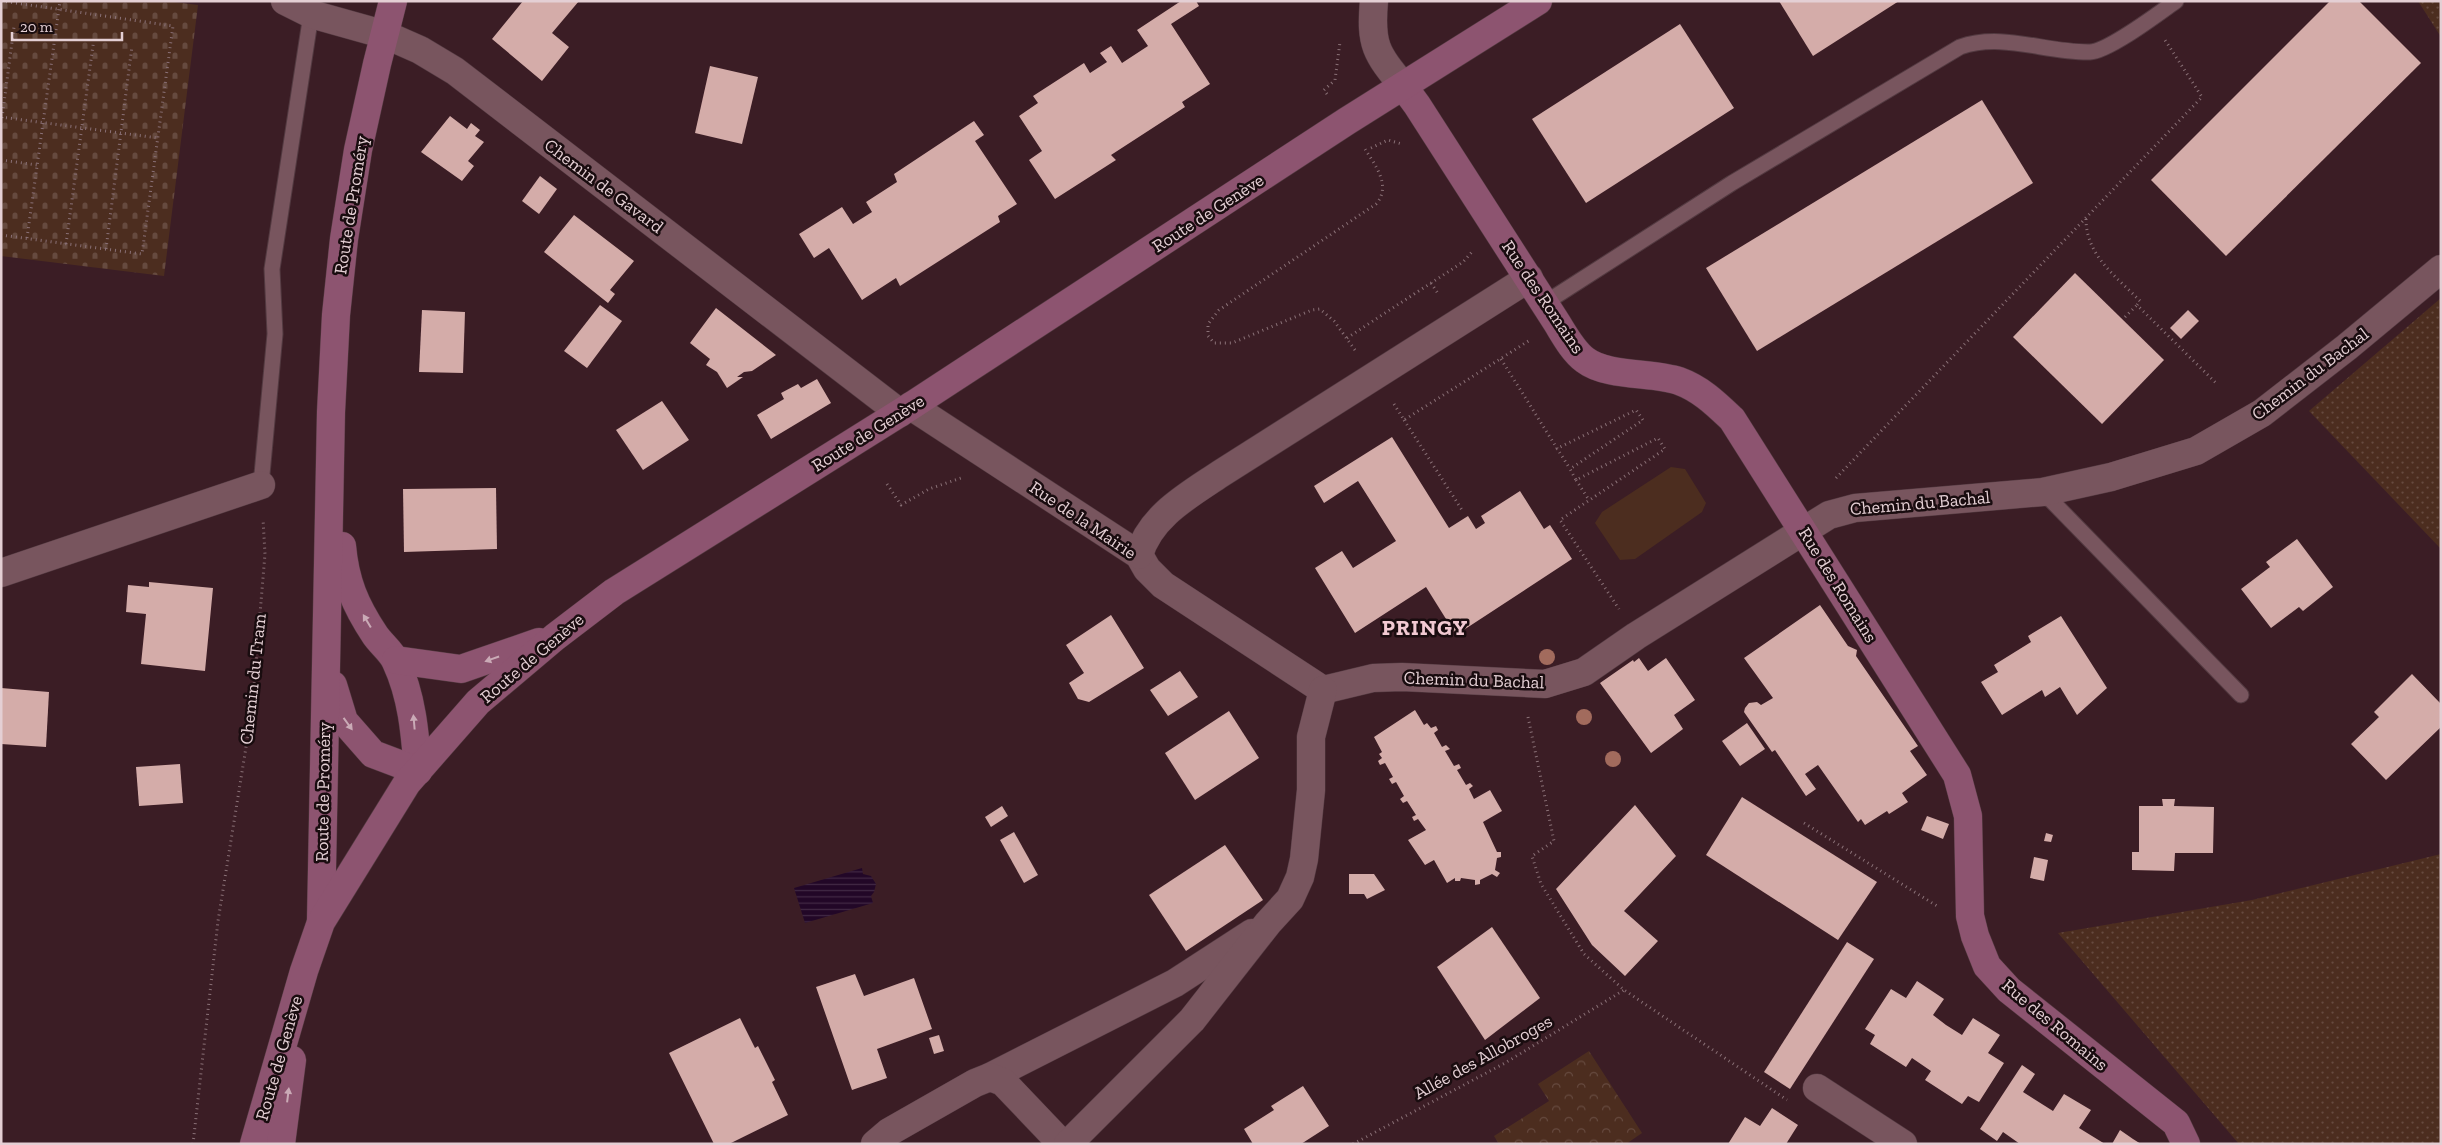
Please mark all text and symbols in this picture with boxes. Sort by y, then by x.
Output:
scale bar [12,10,122,42]
text: 20 m [20,18,53,36]
street label: Route de Proméry [329,133,373,276]
street label: Chemin de Gavard [540,134,668,238]
street label: Route de Genève [1148,169,1268,257]
street label: Rue des Romains [1497,236,1589,358]
street label: Chemin du Bachal [2247,323,2373,425]
street label: Route de Genève [808,390,928,476]
street label: Rue de la Mairie [1025,476,1141,564]
street label: Chemin du Bachal [1849,486,1991,520]
street label: Rue des Romains [1794,523,1882,647]
street label: Route de Genève [476,608,588,708]
street label: Chemin du Tram [235,612,271,746]
district label: PRINGY [1382,614,1468,641]
one-way arrow [362,615,371,628]
one-way arrow [484,655,499,663]
street label: Chemin du Bachal [1403,667,1545,693]
one-way arrow [410,714,418,730]
one-way arrow [343,717,353,731]
street label: Route de Proméry [311,721,335,862]
street label: Rue des Romains [1998,974,2113,1076]
street label: Route de Genève [251,993,307,1123]
street label: Allée des Allobroges [1410,1010,1556,1104]
one-way arrow [284,1087,292,1103]

